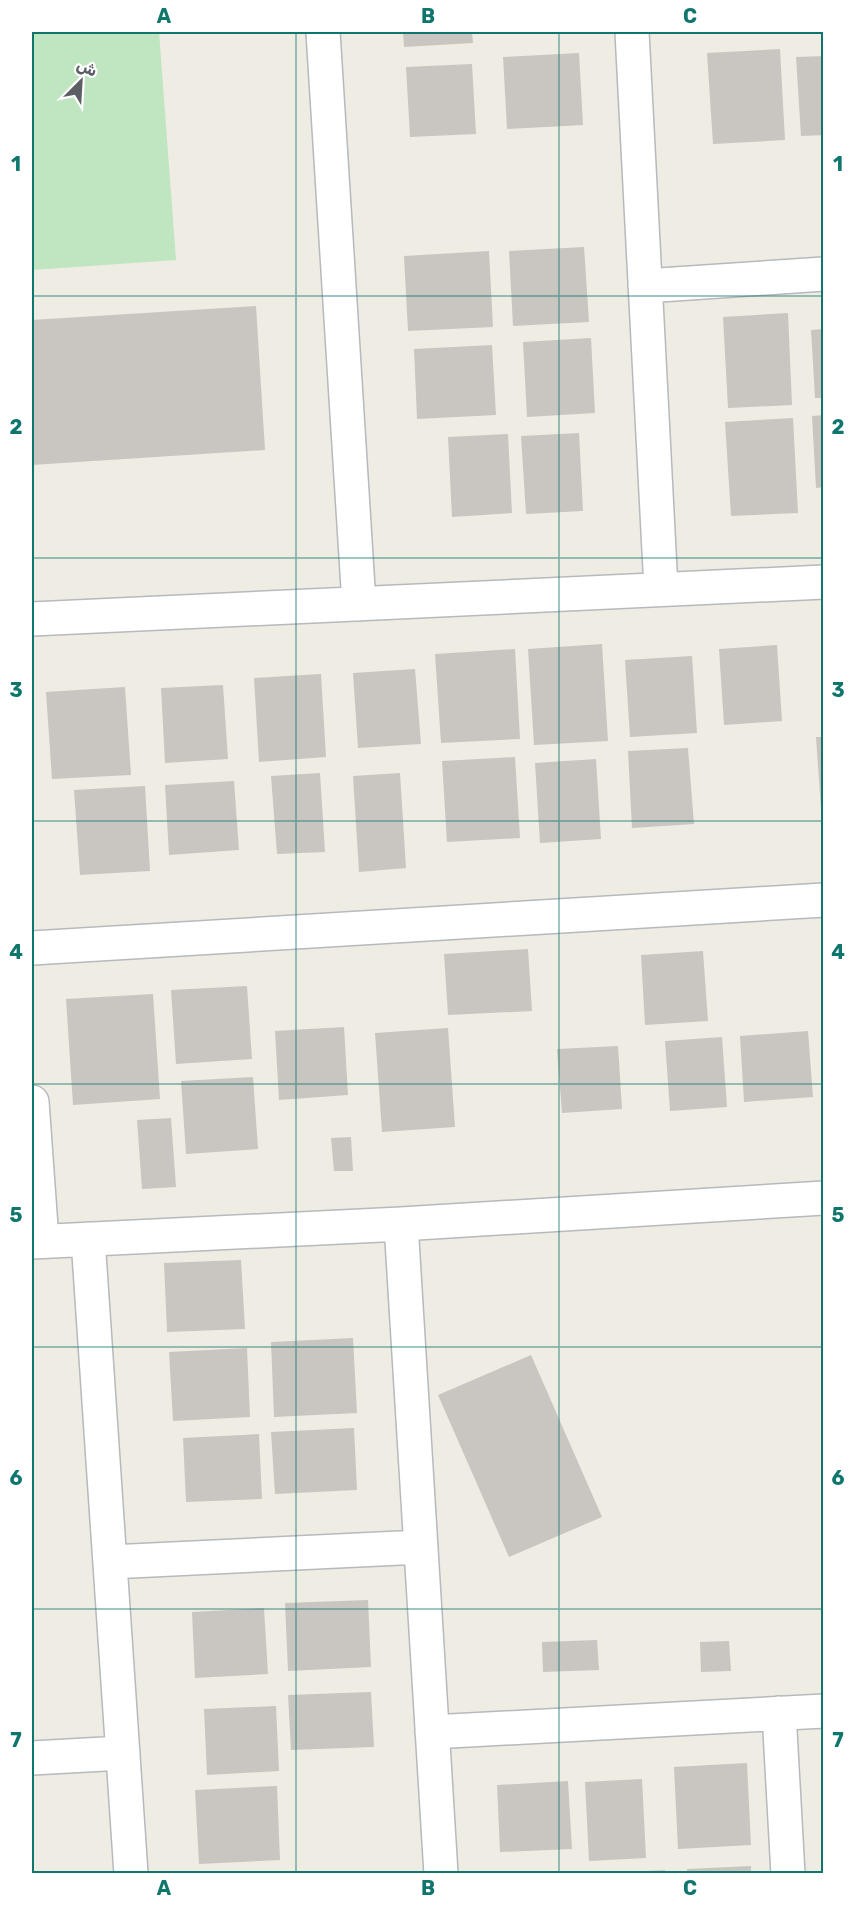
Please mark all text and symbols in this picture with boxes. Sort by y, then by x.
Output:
text: A [157,4,172,28]
text: B [421,4,435,28]
text: C [683,4,697,28]
north arrow [51,51,111,111]
text: ش [74,55,100,81]
text: 1 [11,152,21,176]
text: 1 [833,152,843,176]
text: 2 [10,415,23,439]
text: 2 [832,415,845,439]
text: 3 [9,678,23,702]
text: 3 [831,678,845,702]
text: 4 [9,940,23,964]
text: 4 [831,940,845,964]
text: 5 [10,1203,23,1227]
text: 5 [832,1203,845,1227]
text: 6 [9,1466,23,1490]
text: 6 [831,1466,845,1490]
text: 7 [10,1728,22,1752]
text: 7 [832,1728,844,1752]
text: A [157,1876,172,1900]
text: B [421,1876,435,1900]
text: C [683,1876,697,1900]

